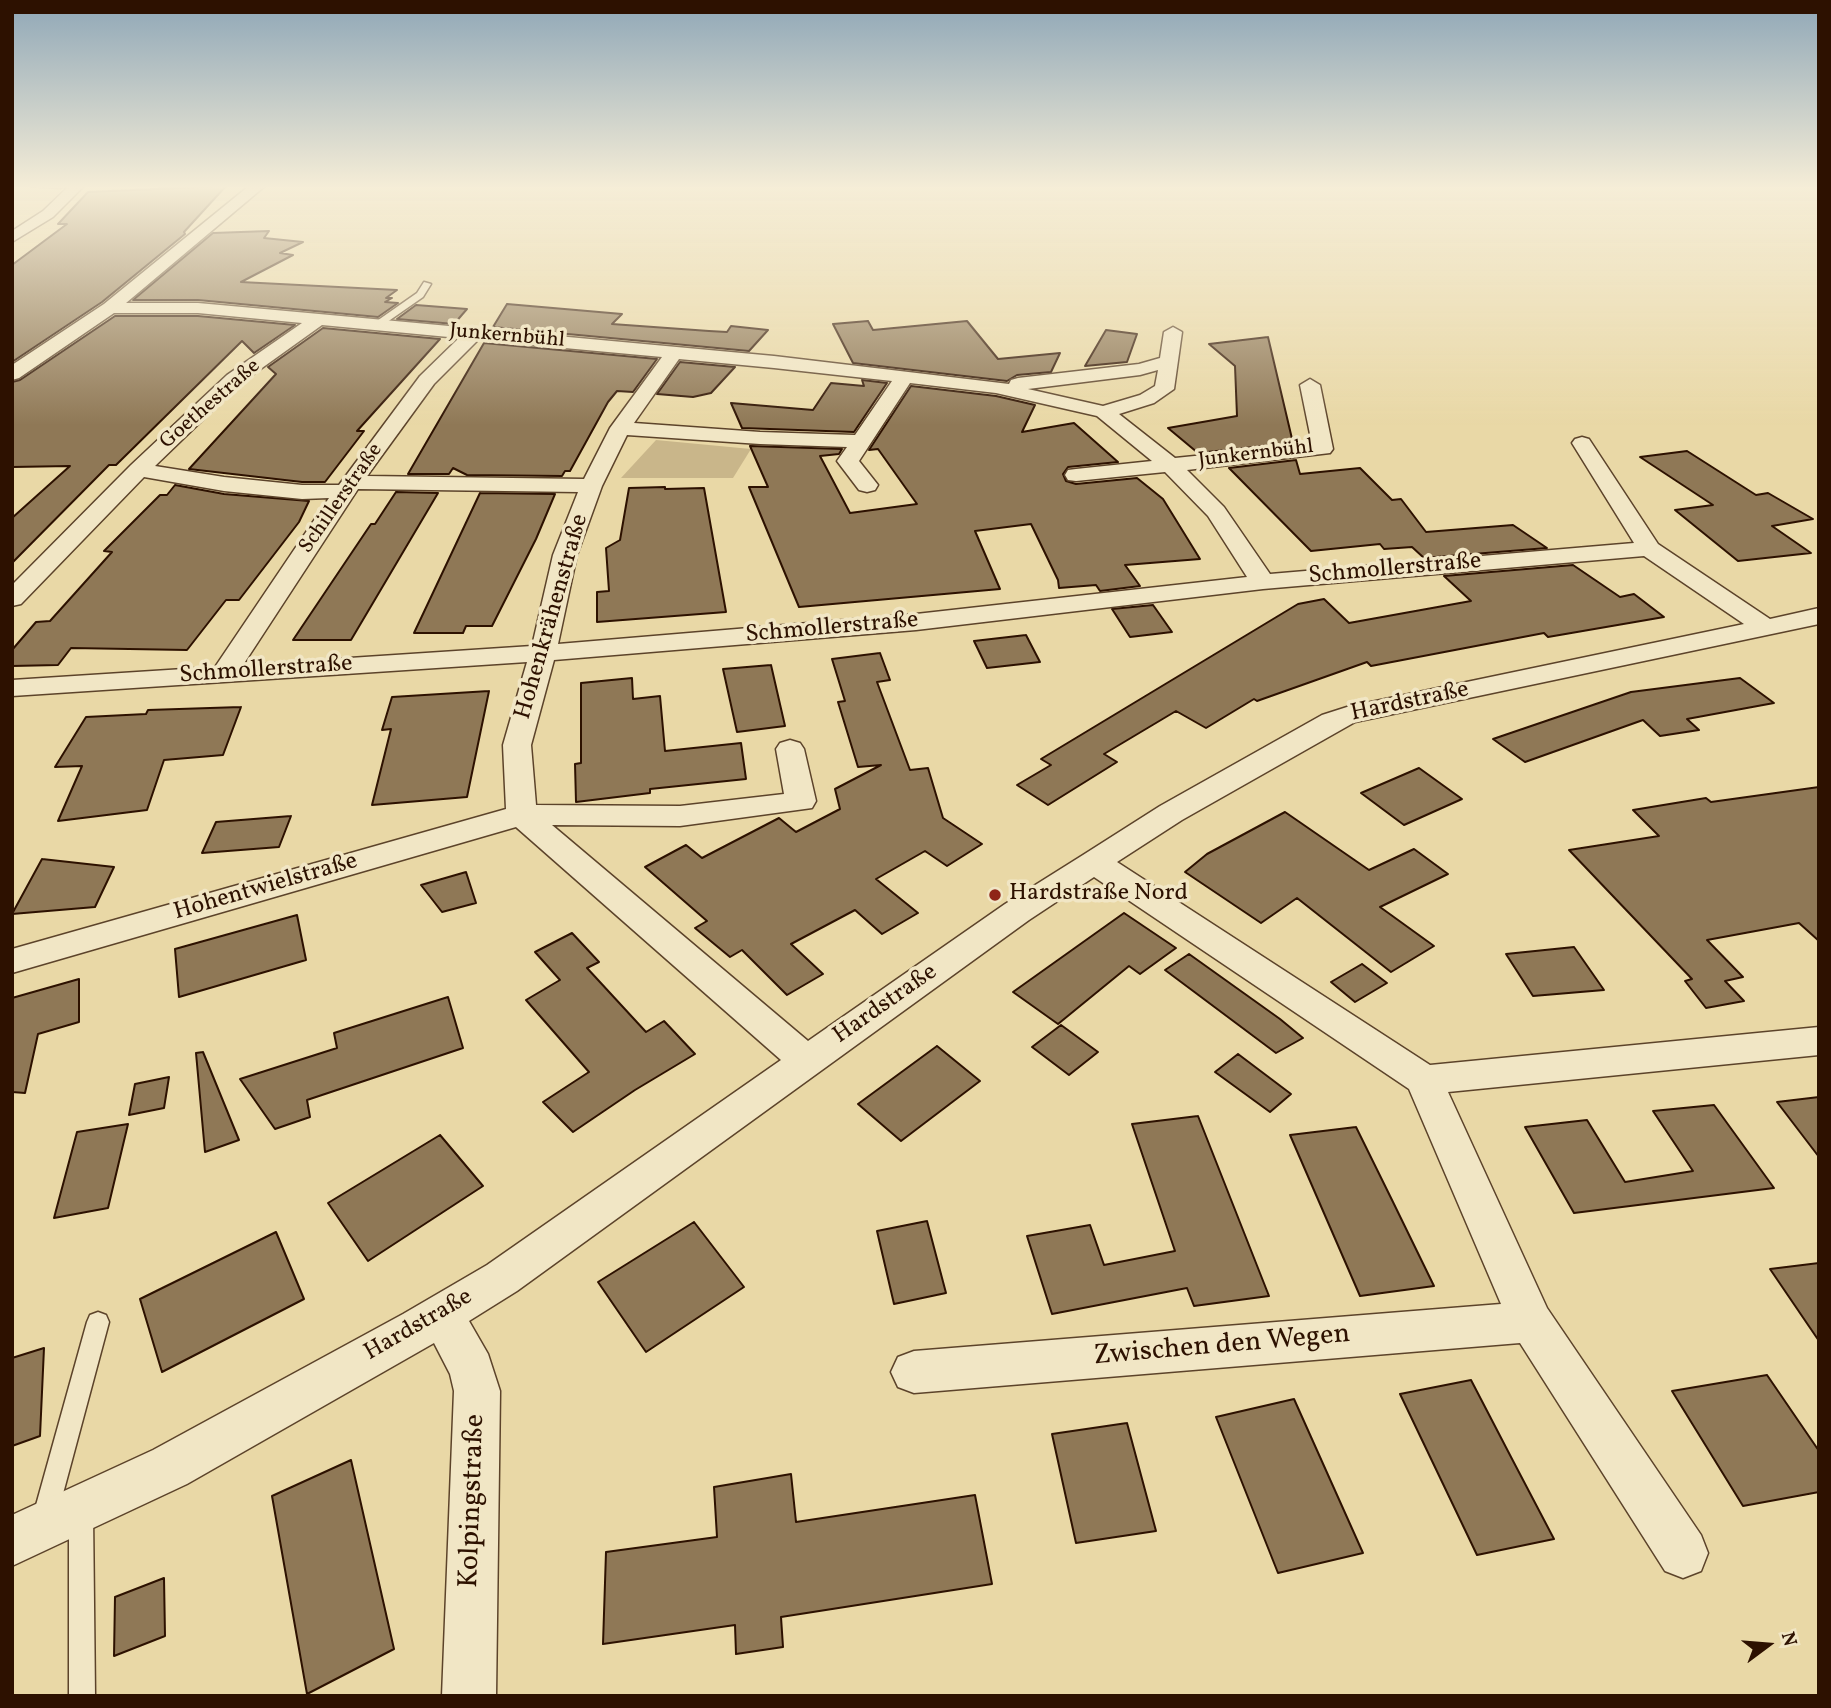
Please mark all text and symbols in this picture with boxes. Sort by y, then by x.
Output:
street label: Junkernbühl [448,319,566,355]
street label: Goethestraße [156,355,266,455]
street label: Junkernbühl [1197,435,1315,475]
street label: Schillerstraße [295,439,389,559]
street label: Hohenkrähenstraße [510,511,596,723]
street label: Schmollerstraße [1307,548,1483,592]
street label: Schmollerstraße [744,607,920,651]
street label: Schmollerstraße [178,651,354,691]
street label: Hardstraße [1348,676,1472,730]
street label: Hohentwielstraße [171,848,361,928]
place label: Hardstraße Nord [1009,881,1188,909]
marker: Hardstraße Nord [987,887,1003,903]
street label: Hardstraße [829,959,943,1051]
street label: Hardstraße [360,1284,478,1368]
street label: Zwischen den Wegen [1092,1319,1352,1375]
street label: Kolpingstraße [454,1414,494,1588]
north arrow [1733,1610,1803,1680]
text: N [1774,1629,1803,1649]

